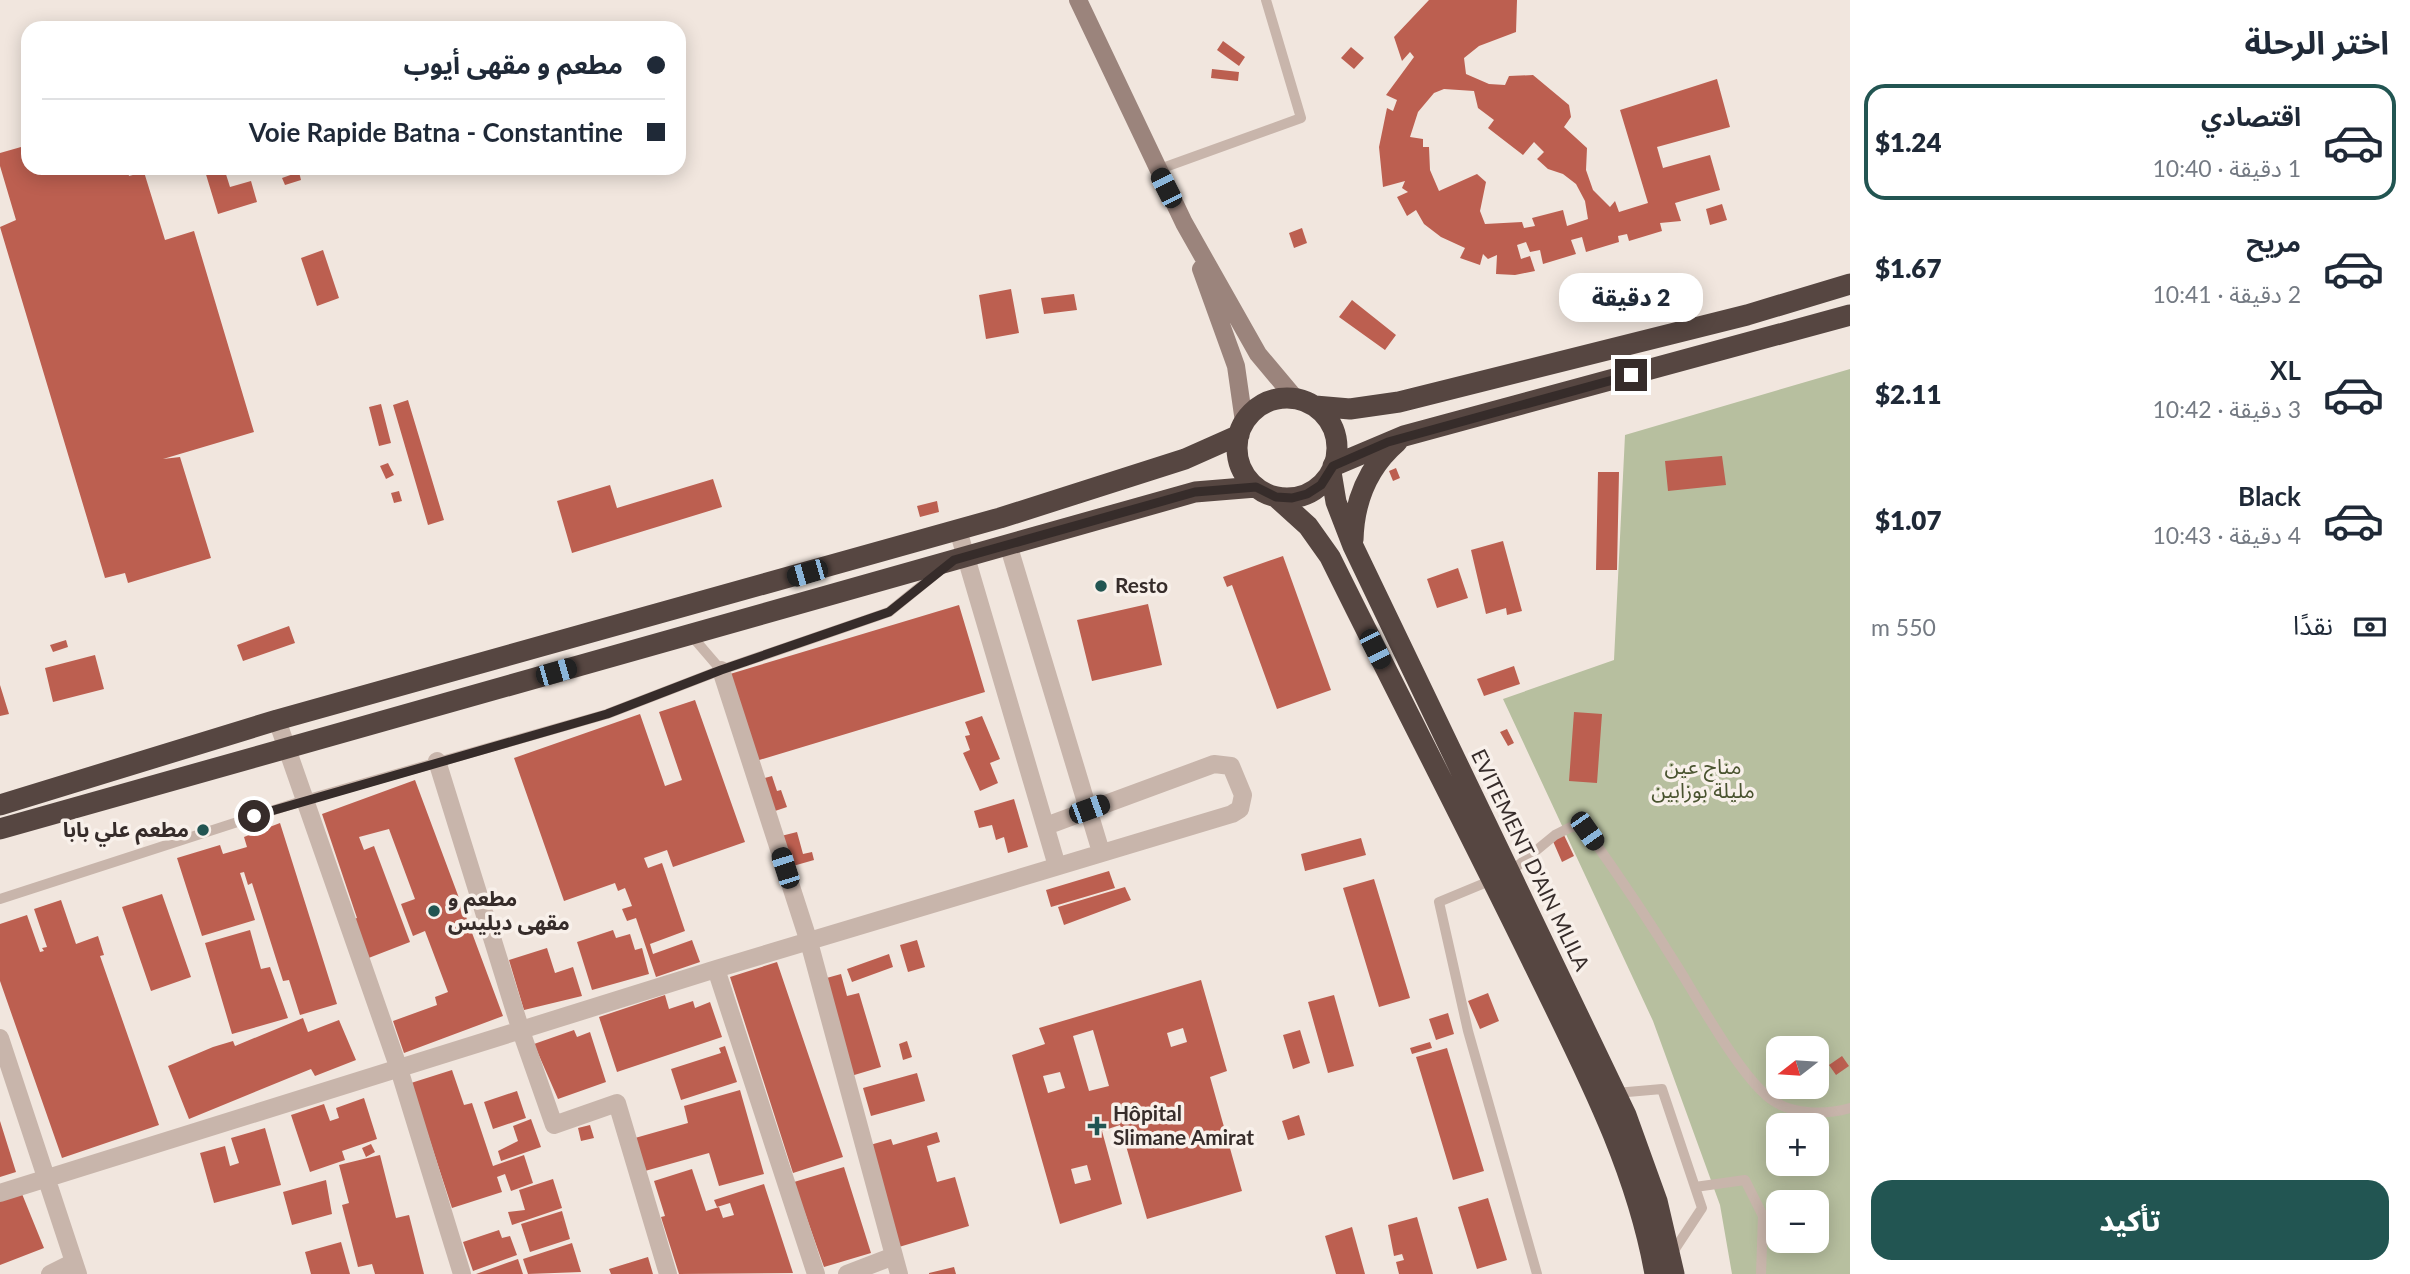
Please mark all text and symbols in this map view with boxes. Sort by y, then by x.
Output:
text: اختر الرحلة [2245,22,2389,61]
text: مطعم و مقهى أيوب [403,48,623,80]
text: اقتصادي [2201,100,2301,132]
icon: car [2322,111,2385,174]
text: Voie Rapide Batna - Constantine [249,116,623,148]
text: $1.24 [1875,126,1942,158]
text: 1 دقيقة · 10:40 [2153,154,2301,182]
car [1148,165,1185,211]
text: مريح [2246,226,2301,258]
icon: car [2322,237,2385,300]
text: $1.67 [1875,252,1942,284]
callout: 2 دقيقة [1559,274,1703,322]
text: 2 دقيقة · 10:41 [2153,280,2301,308]
text: 2 دقيقة [1592,283,1670,311]
text: XL [2270,354,2301,386]
route end [1615,359,1647,391]
icon: car [2322,363,2385,426]
text: $2.11 [1875,378,1942,410]
text: 3 دقيقة · 10:42 [2153,395,2301,423]
text: Black [2238,480,2301,512]
icon: car [2322,489,2385,552]
text: $1.07 [1875,504,1942,536]
text: 4 دقيقة · 10:43 [2153,521,2301,549]
car [784,557,831,589]
place label: Resto [1115,572,1168,597]
marker: Resto [1093,578,1109,594]
icon: cash [2351,608,2389,646]
text: نقدًا [2293,609,2333,641]
text: 550 m [1871,613,1936,641]
car [1357,626,1394,672]
car [533,656,580,688]
street label: EVITEMENT D'AIN MLILA [1467,745,1596,975]
park label: مناج عين مليلة بوزابين [1651,753,1755,803]
car [1066,792,1113,826]
route start [238,800,270,832]
car [1567,808,1608,854]
place label: مطعم علي بابا [63,816,189,847]
marker: مطعم علي بابا [195,822,211,838]
car [769,845,802,891]
place label: مطعم و مقهى ديليس [448,885,570,935]
marker: مطعم و مقهى ديليس [426,903,442,919]
north arrow [1766,1036,1829,1099]
map controls [1766,1036,1829,1253]
place label: Hôpital Slimane Amirat [1113,1100,1254,1149]
button: + [1766,1113,1829,1176]
marker: Hôpital Slimane Amirat [1087,1116,1107,1136]
button: تأكيد [1871,1180,2389,1260]
button: − [1766,1190,1829,1253]

